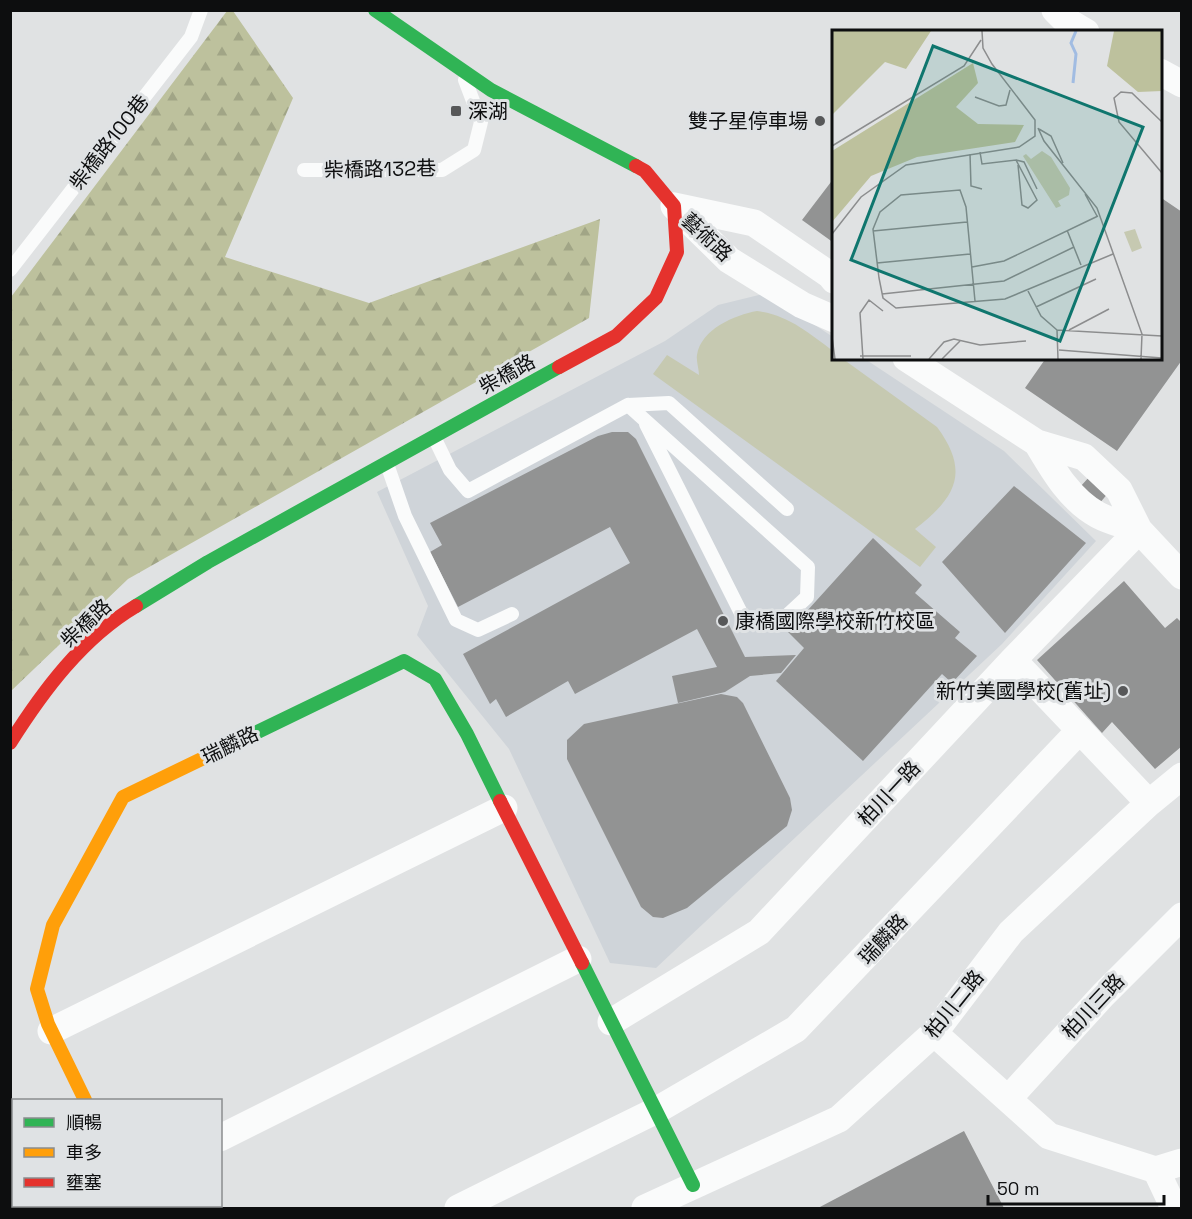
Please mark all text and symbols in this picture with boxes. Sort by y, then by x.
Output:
inset map [832,30,1162,360]
street label: 柴橋路100巷 [64,89,154,195]
place label: 深湖 [468,98,508,124]
marker: 深湖 [449,104,463,118]
place label: 雙子星停車場 [688,108,808,134]
marker: 雙子星停車場 [813,114,827,128]
street label: 柴橋路132巷 [324,155,436,183]
street label: 藝術路 [676,207,738,267]
street label: 柴橋路 [474,348,540,400]
street label: 柴橋路 [55,593,117,653]
place label: 康橋國際學校新竹校區 [735,608,935,634]
marker: 康橋國際學校新竹校區 [716,614,730,628]
place label: 新竹美國學校(舊址) [936,678,1111,704]
marker: 新竹美國學校(舊址) [1116,684,1130,698]
street label: 瑞麟路 [197,720,263,770]
street label: 柏川一路 [852,755,926,831]
street label: 瑞麟路 [853,908,913,970]
street label: 柏川二路 [919,965,989,1043]
street label: 柏川三路 [1056,968,1130,1044]
legend [12,1099,222,1207]
text: 順暢 [66,1111,102,1134]
text: 車多 [66,1141,102,1164]
scale bar [988,1168,1164,1206]
text: 壅塞 [66,1171,102,1194]
text: 50 m [997,1177,1039,1200]

